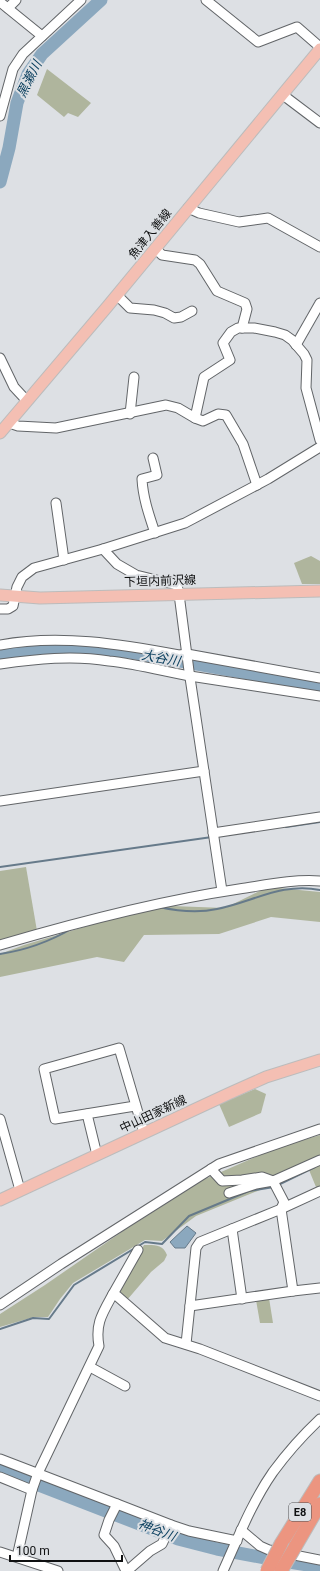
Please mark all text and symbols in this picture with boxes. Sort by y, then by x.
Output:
water label: 黒瀬川 [13,56,45,100]
street label: 魚津入善線 [126,206,174,262]
street label: 下垣内前沢線 [124,573,196,589]
water label: 大谷川 [140,647,183,669]
street label: 中山田家新線 [117,1092,189,1136]
road number: E8 [289,1503,311,1521]
water label: 神谷川 [136,1516,180,1545]
scale bar [10,1537,122,1563]
text: 100 m [16,1544,50,1558]

